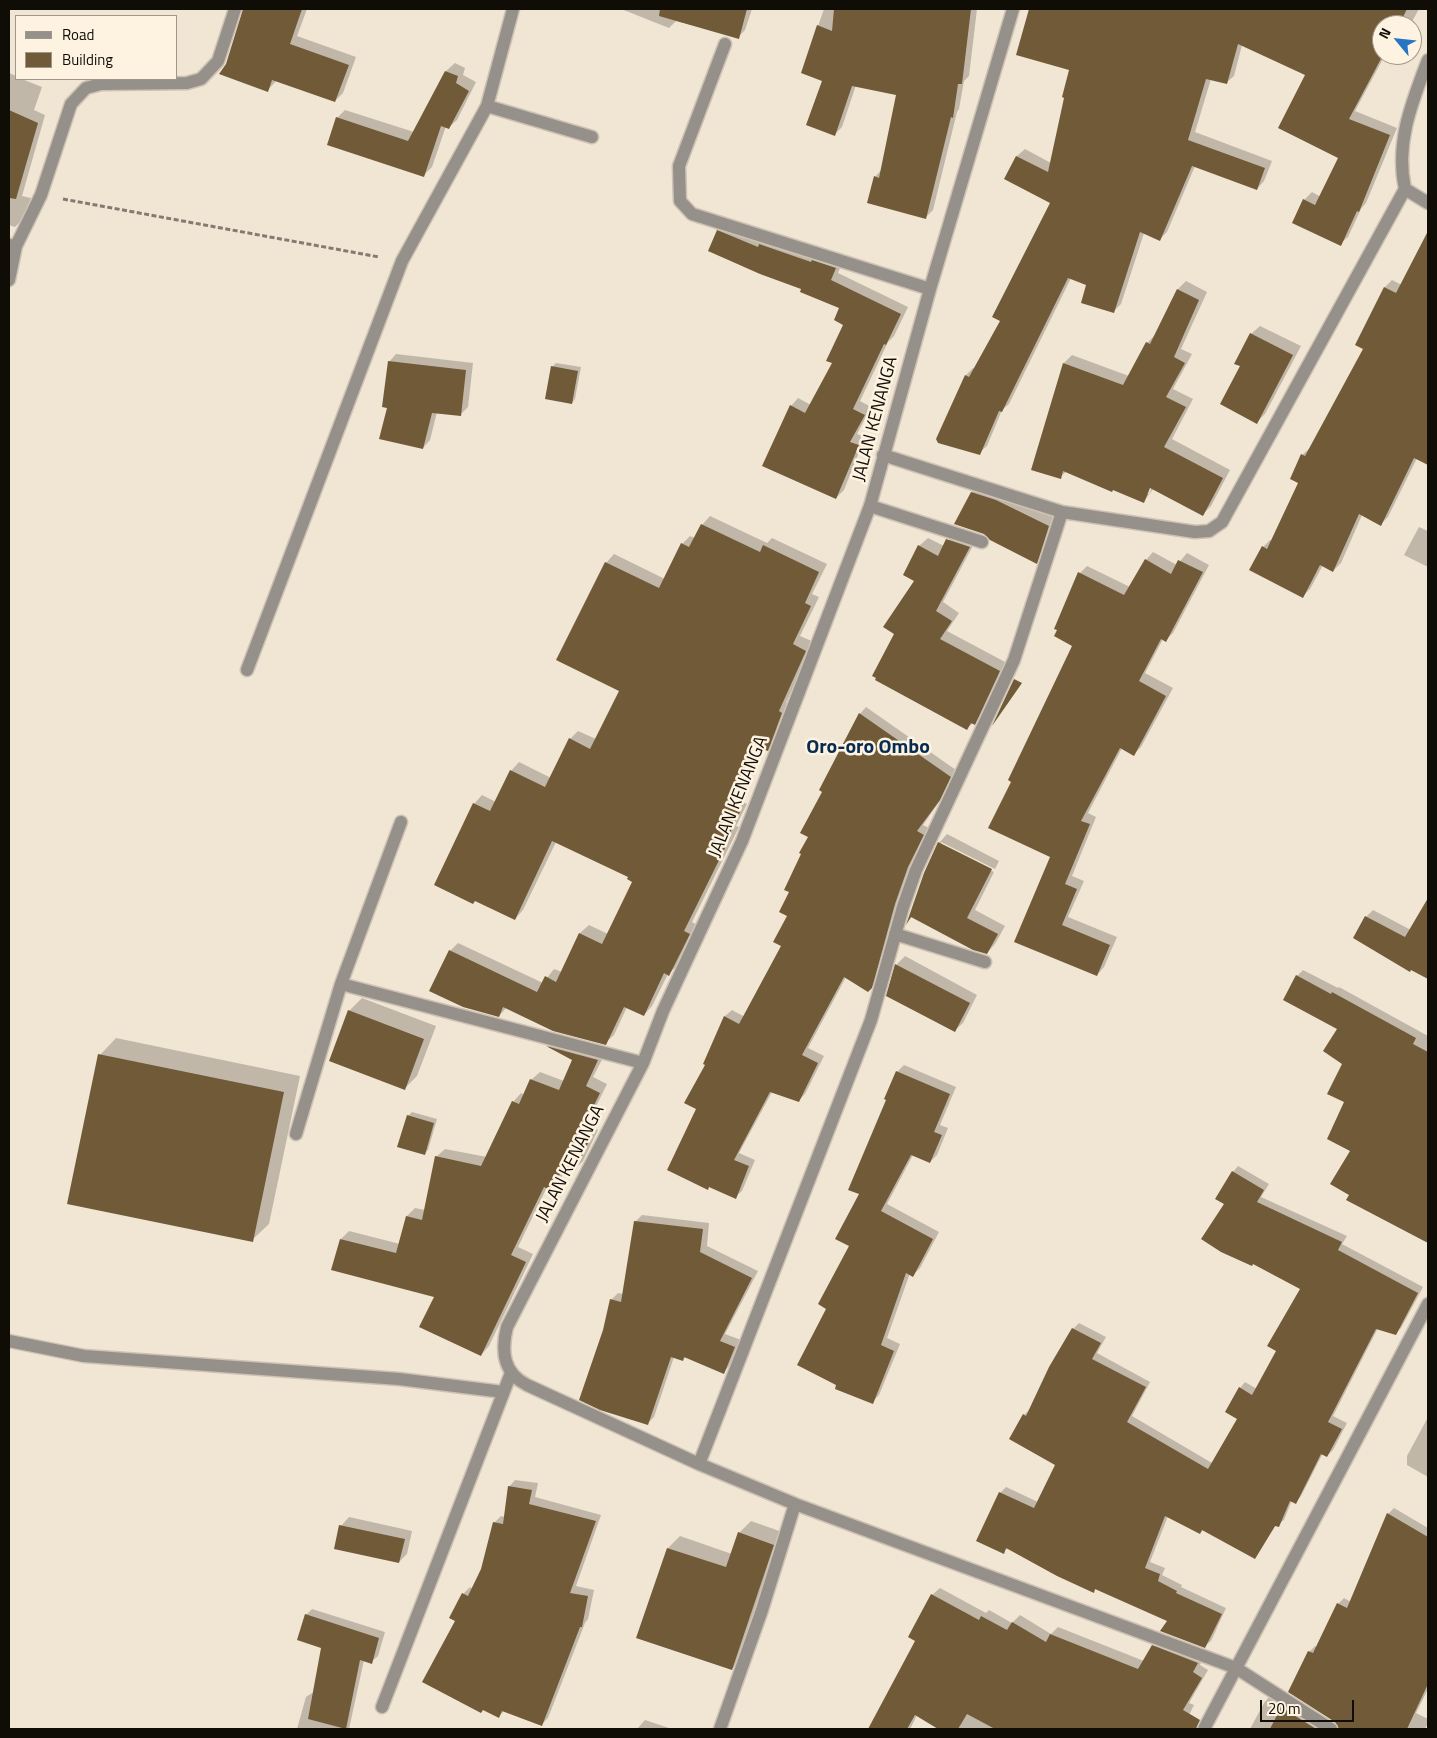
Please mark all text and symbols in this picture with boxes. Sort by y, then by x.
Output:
legend [15,15,178,80]
north arrow [1372,15,1422,65]
text: Road [62,23,94,46]
text: N [1373,24,1396,42]
text: Building [62,48,113,71]
street label: JALAN KENANGA [849,354,903,484]
street label: JALAN KENANGA [705,733,773,861]
district label: Oro-oro Ombo [806,736,930,760]
street label: JALAN KENANGA [532,1102,610,1226]
scale bar [1262,1690,1356,1722]
text: 20 m [1268,1697,1301,1720]

